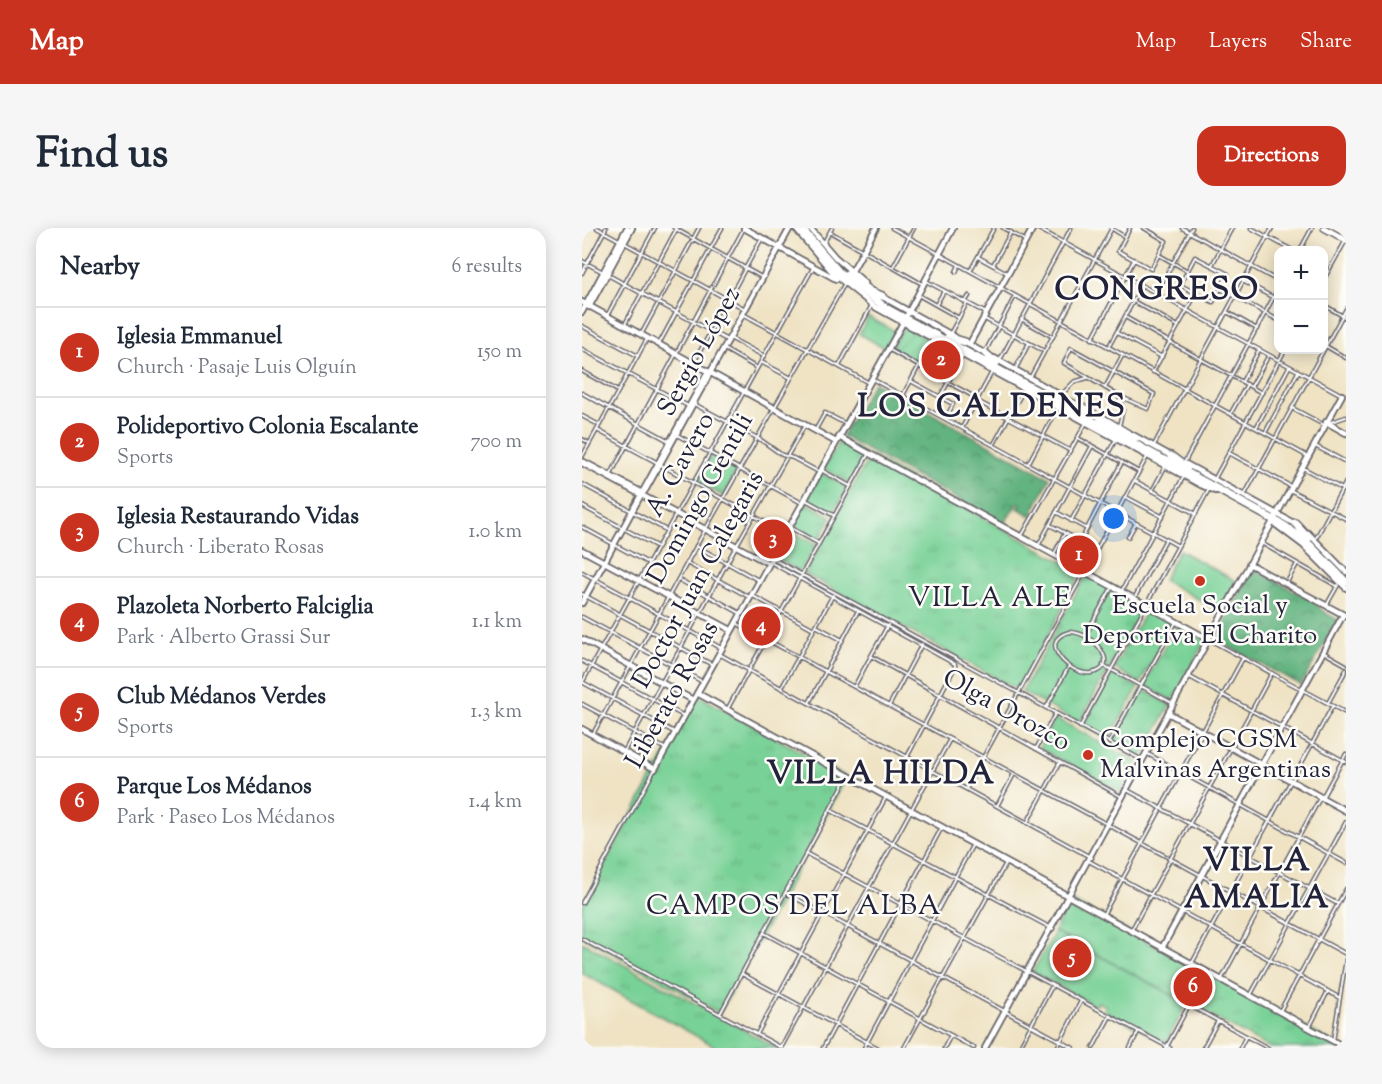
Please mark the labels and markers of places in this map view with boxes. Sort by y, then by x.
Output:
pin: 2 [922,338,960,382]
pin: 3 [754,516,792,562]
pin: 1 [1060,532,1098,578]
marker: Escuela Social y Deportiva El Charito [1193,574,1207,588]
place label: Escuela Social y Deportiva El Charito [1083,588,1317,655]
pin: 4 [742,604,780,648]
place label: Complejo CGSM Malvinas Argentinas [1100,722,1331,789]
marker: Complejo CGSM Malvinas Argentinas [1081,748,1095,762]
pin: 5 [1052,936,1092,980]
pin: 6 [1174,964,1212,1010]

